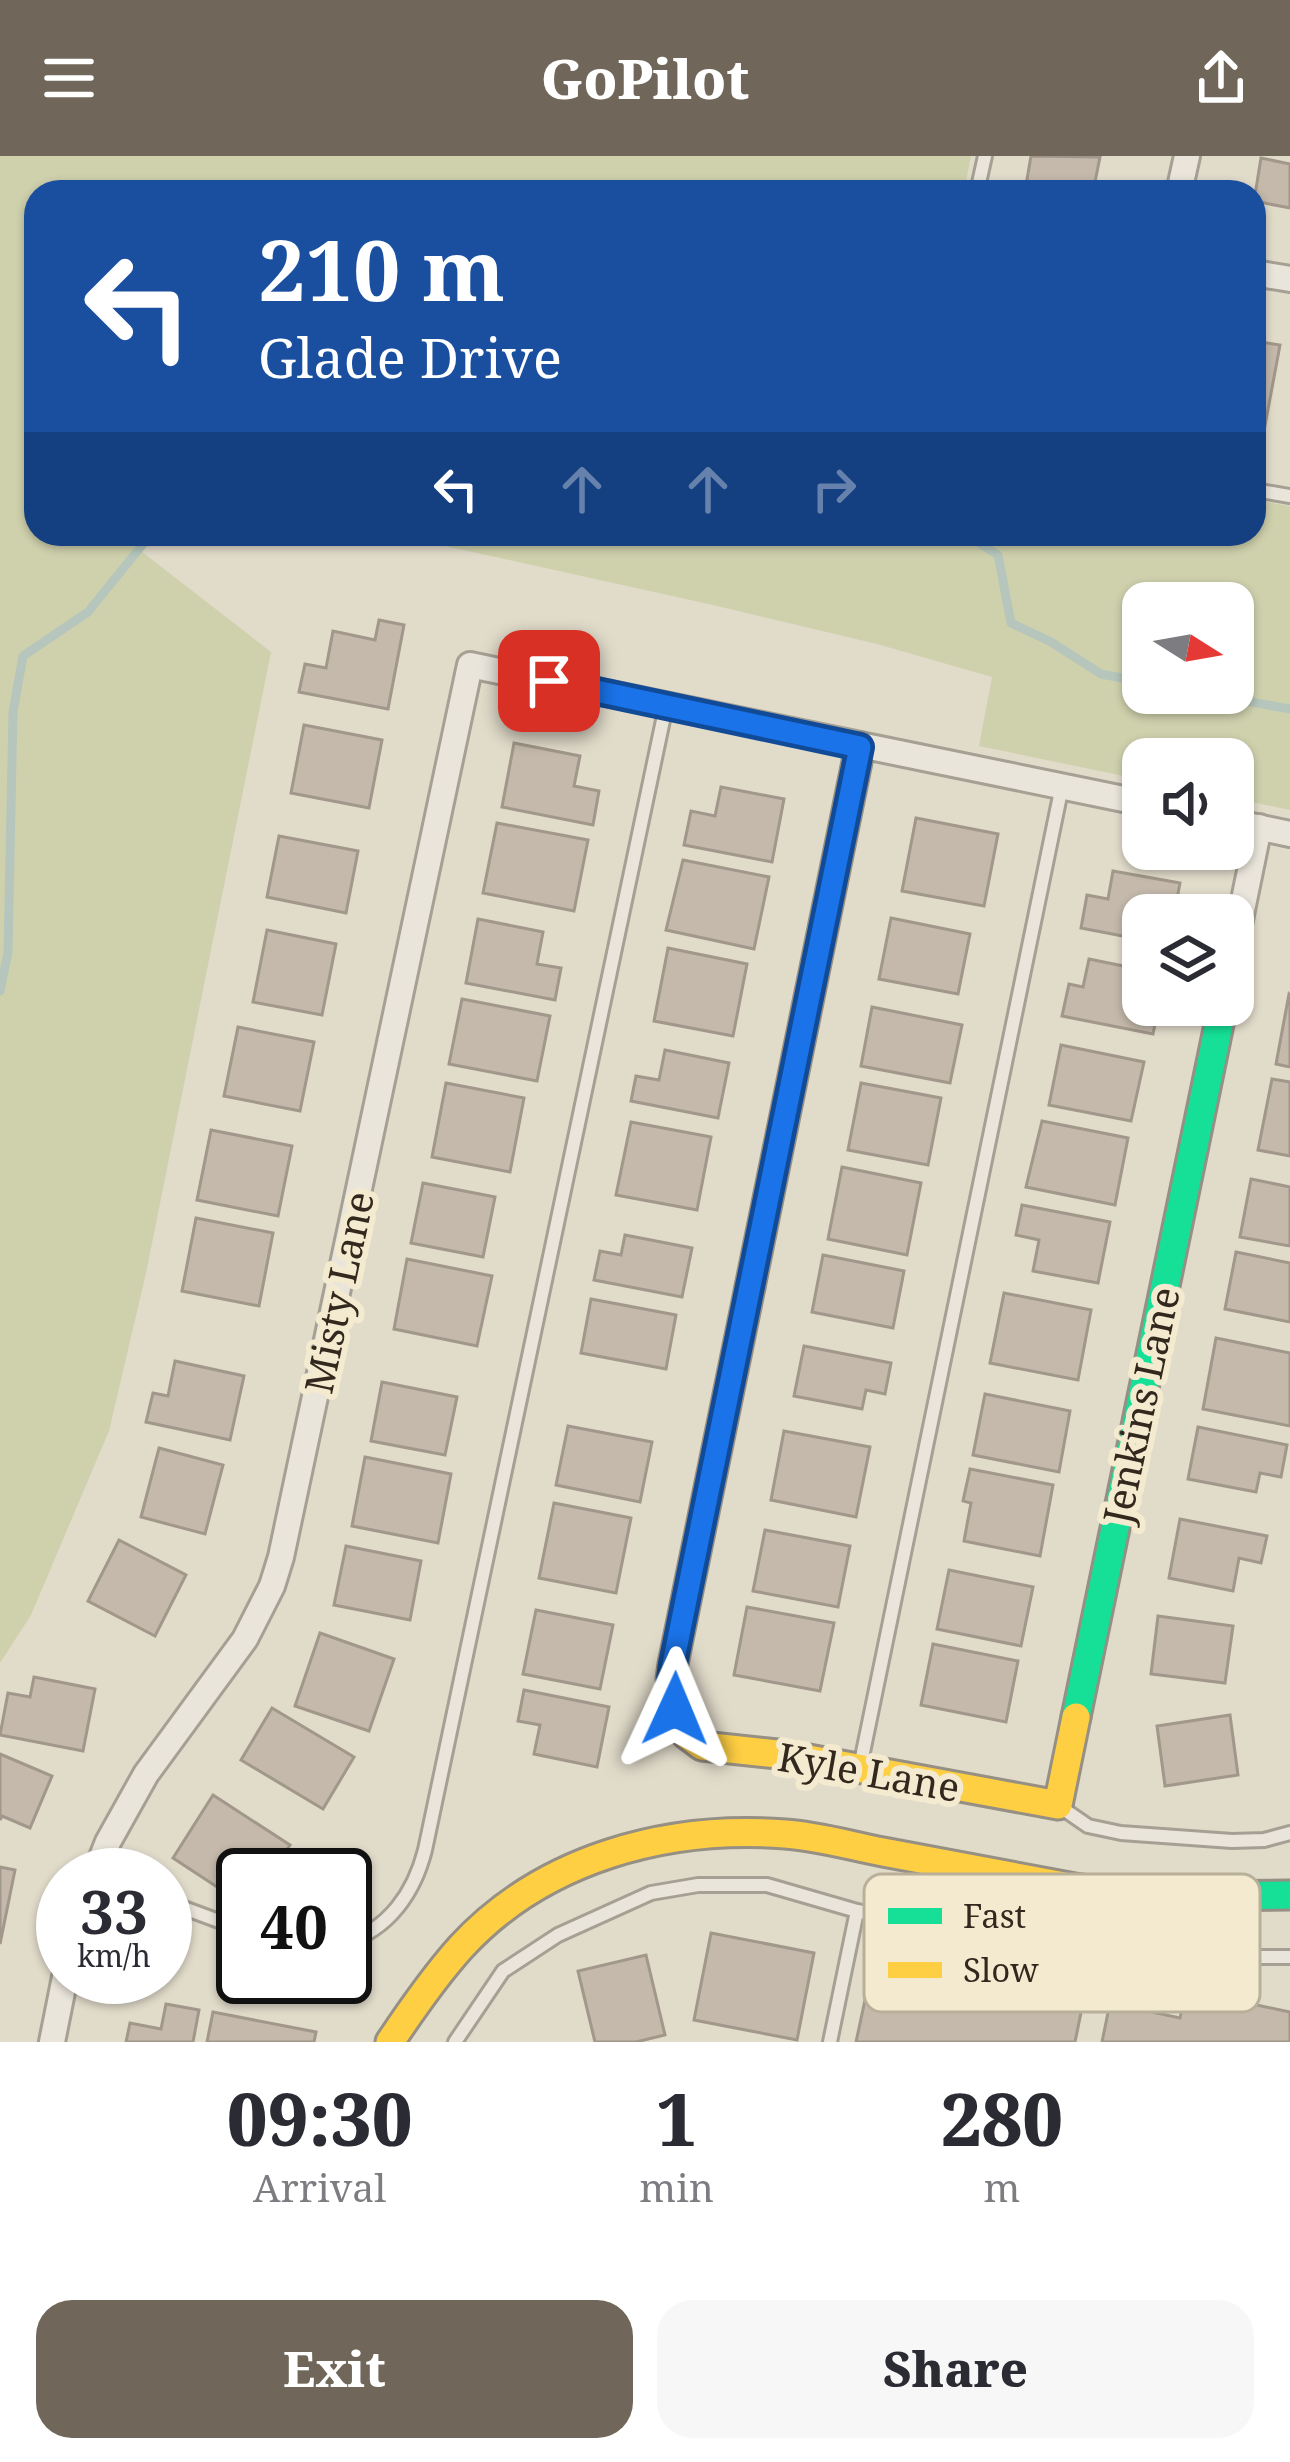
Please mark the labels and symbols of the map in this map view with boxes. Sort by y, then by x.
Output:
north arrow [1122,582,1254,714]
pin [498,630,600,732]
street label: Misty Lane [291,1186,385,1398]
street label: Jenkins Lane [1089,1282,1191,1529]
position arrow [612,1646,738,1772]
street label: Kyle Lane [774,1729,964,1813]
speed limit sign: 40 [216,1848,372,2004]
legend [864,1874,1260,2012]
text: Fast [963,1893,1026,1938]
text: Slow [963,1947,1039,1992]

